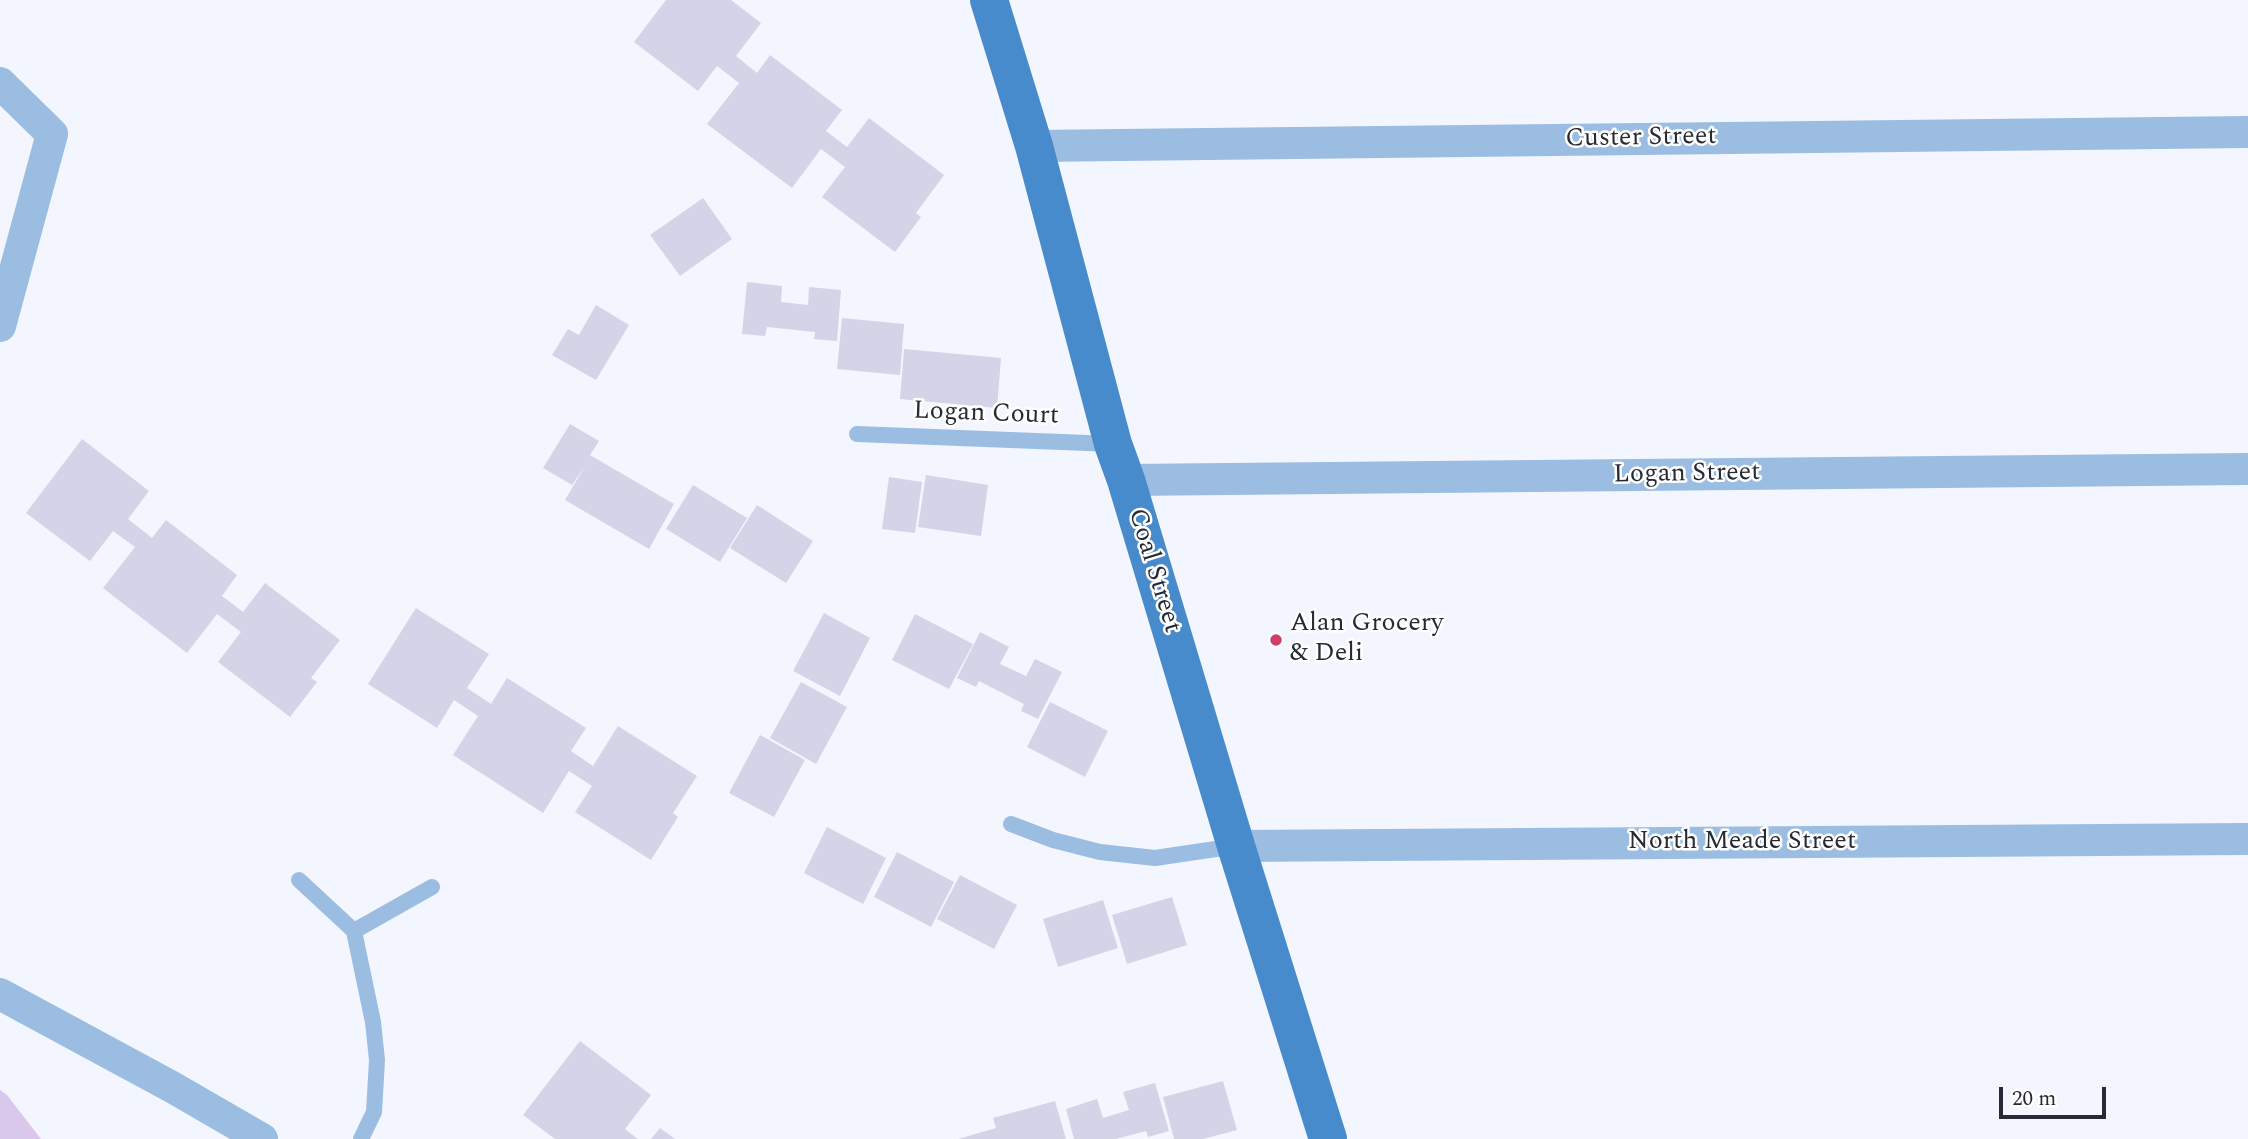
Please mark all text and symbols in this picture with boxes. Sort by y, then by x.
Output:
street label: Custer Street [1565,122,1717,156]
street label: Logan Court [913,397,1059,433]
street label: Logan Street [1613,458,1761,492]
street label: Coal Street [1119,505,1187,637]
place label: Alan Grocery & Deli [1290,609,1444,670]
marker: Alan Grocery & Deli [1268,632,1284,648]
street label: North Meade Street [1628,827,1856,859]
scale bar [2003,1072,2110,1116]
text: 20 m [2012,1083,2056,1115]

